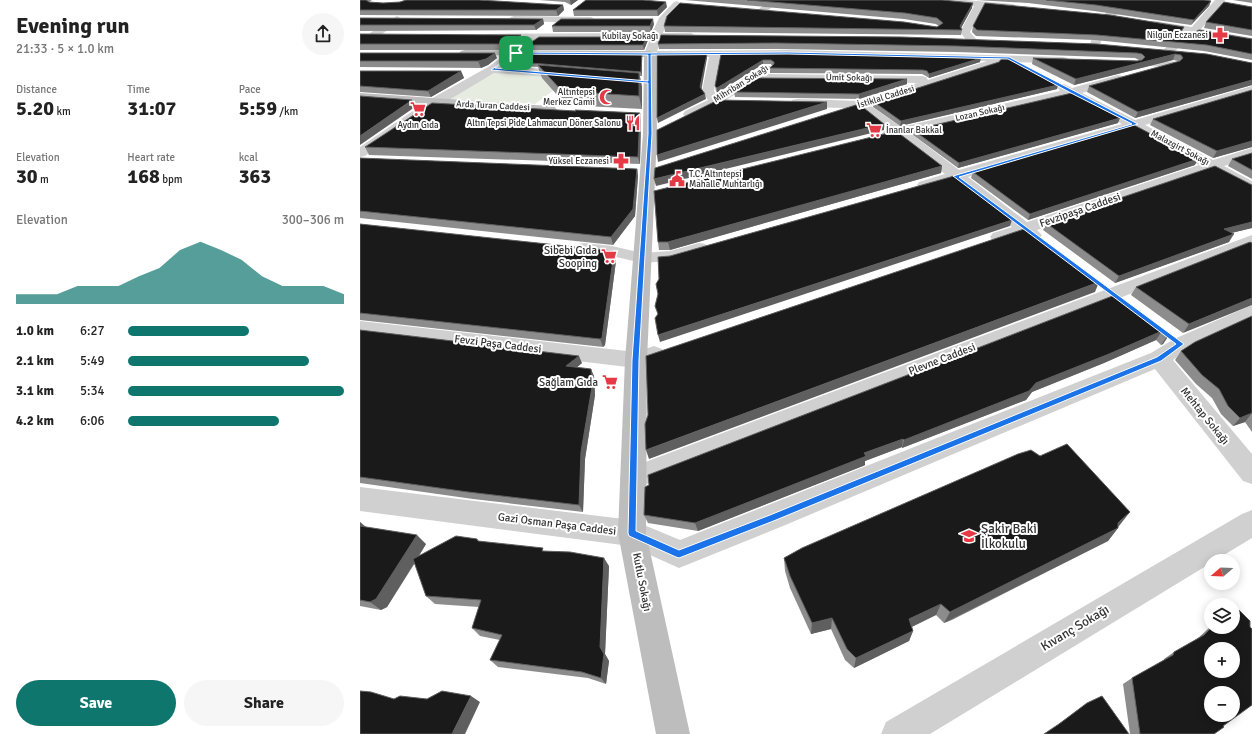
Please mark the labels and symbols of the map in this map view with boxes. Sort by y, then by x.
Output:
pharmacy icon: Nilgün Eczanesi [1211,26,1229,44]
place label: Nilgün Eczanesi [1147,30,1208,41]
street label: Kubilay Sokağı [602,31,658,42]
pin [499,36,533,70]
street label: Mihriban Sokağı [712,63,770,105]
street label: Ümit Sokağı [826,71,872,84]
street label: İstiklal Caddesi [856,82,916,111]
place label: Altıntepsi Merkez Camii [543,87,595,108]
mosque icon: Altıntepsi Merkez Camii [598,88,616,106]
street label: Arda Turan Caddesi [456,99,530,113]
supermarket icon: Aydın Gıda [409,100,427,118]
street label: Lozan Sokağı [954,102,1006,124]
restaurant icon: Altın Tepsi Pide Lahmacun Döner Salonu [624,114,642,132]
place label: Altın Tepsi Pide Lahmacun Döner Salonu [467,118,621,129]
place label: Aydın Gıda [397,120,439,131]
supermarket icon: İnanlar Bakkal [865,121,883,139]
place label: İnanlar Bakkal [886,124,942,136]
street label: Malazgirt Sokağı [1149,128,1211,168]
pharmacy icon: Yüksel Eczanesi [612,152,630,170]
place label: Yüksel Eczanesi [549,156,609,167]
place label: T.C. Altıntepsi Mahalle Muhtarlığı [689,169,762,190]
public building icon: T.C. Altıntepsi Mahalle Muhtarlığı [668,170,686,188]
street label: Fevzipaşa Caddesi [1038,190,1122,230]
place label: Sibebi Gıda Sooping [544,244,597,270]
supermarket icon: Sibebi Gıda Sooping [600,247,618,265]
street label: Fevzi Paşa Caddesi [454,332,542,356]
street label: Plevne Caddesi [907,340,977,378]
supermarket icon: Sağlam Gıda [601,373,619,391]
place label: Sağlam Gıda [539,376,598,389]
street label: Mehtap Sokağı [1178,385,1232,447]
street label: Gazi Osman Paşa Caddesi [497,510,617,538]
place label: Şakir Baki İlkokulu [981,521,1037,552]
school or university icon: Şakir Baki İlkokulu [960,527,978,545]
street label: Kutlu Sokağı [630,552,654,612]
north arrow [1204,554,1240,590]
street label: Kıvanç Sokağı [1038,601,1112,655]

